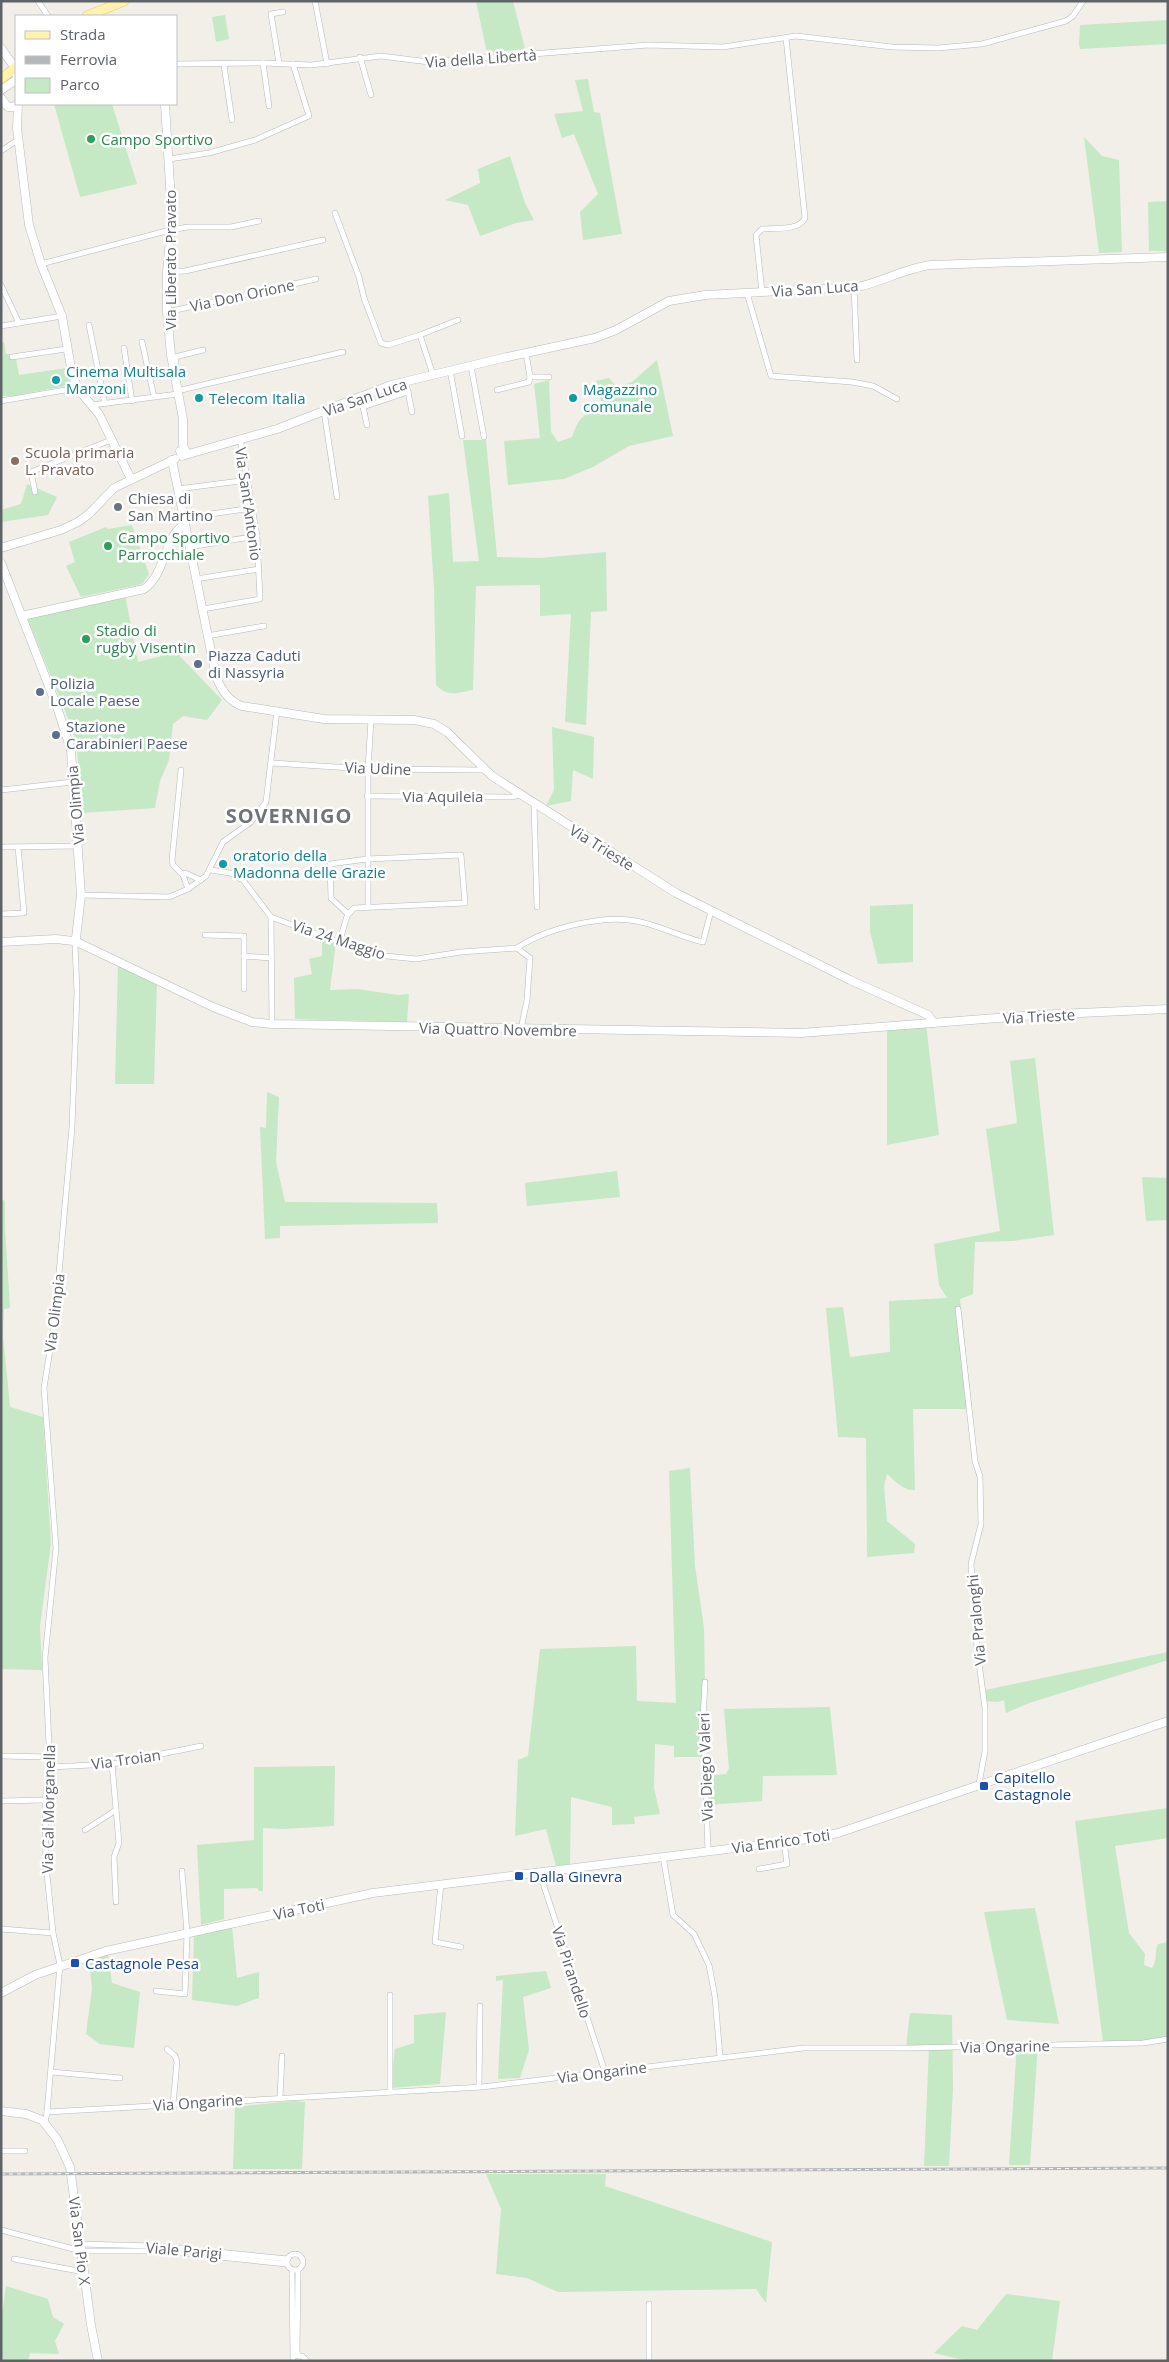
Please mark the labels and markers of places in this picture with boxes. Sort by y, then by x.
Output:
place label: Campo Sportivo [101,129,213,149]
marker: Campo Sportivo [85,133,97,145]
place label: Cinema Multisala Manzoni [66,361,186,398]
marker: Cinema Multisala Manzoni [50,374,62,386]
place label: Magazzino comunale [583,379,657,416]
place label: Telecom Italia [209,388,306,408]
marker: Telecom Italia [193,392,205,404]
marker: Magazzino comunale [567,392,579,404]
place label: Scuola primaria L. Pravato [25,442,134,479]
marker: Scuola primaria L. Pravato [9,455,21,467]
place label: Chiesa di San Martino [128,488,213,525]
marker: Chiesa di San Martino [112,501,124,513]
place label: Campo Sportivo Parrocchiale [118,527,230,564]
marker: Campo Sportivo Parrocchiale [102,540,114,552]
place label: Stadio di rugby Visentin [96,620,196,657]
marker: Stadio di rugby Visentin [80,633,92,645]
place label: Piazza Caduti di Nassyria [208,645,301,682]
marker: Piazza Caduti di Nassyria [192,658,204,670]
place label: Polizia Locale Paese [50,673,140,710]
marker: Polizia Locale Paese [34,686,46,698]
place label: Stazione Carabinieri Paese [66,716,188,753]
marker: Stazione Carabinieri Paese [50,729,62,741]
place label: oratorio della Madonna delle Grazie [233,845,386,882]
marker: oratorio della Madonna delle Grazie [217,858,229,870]
place label: Capitello Castagnole [994,1767,1071,1804]
marker: Capitello Castagnole [978,1780,990,1792]
place label: Dalla Ginevra [529,1866,622,1886]
marker: Dalla Ginevra [513,1870,525,1882]
place label: Castagnole Pesa [85,1953,199,1973]
marker: Castagnole Pesa [69,1957,81,1969]

